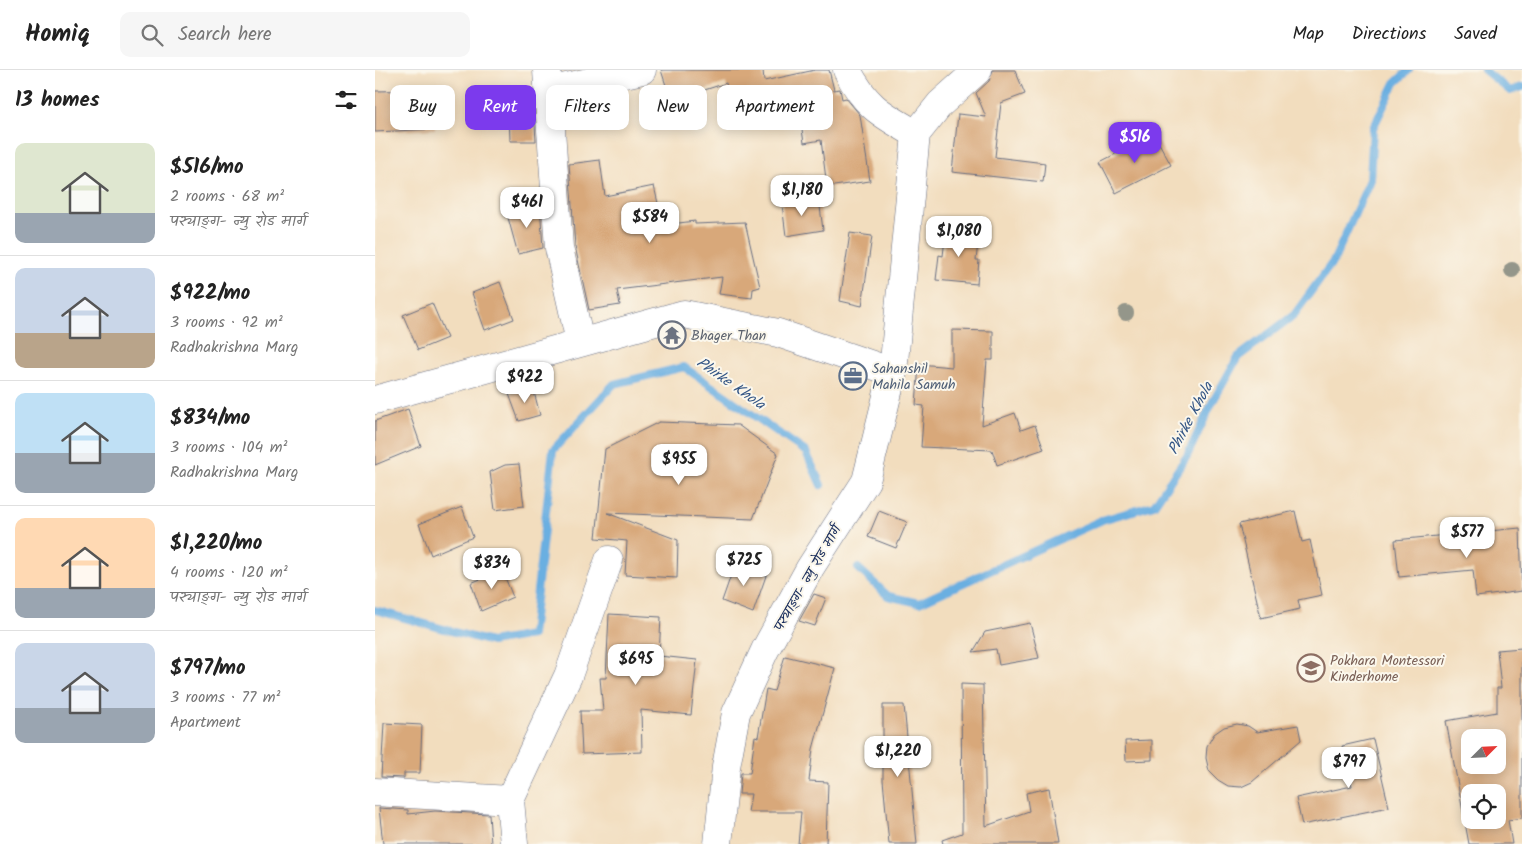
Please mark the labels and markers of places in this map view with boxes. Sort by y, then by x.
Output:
pin: $516 [1105,122,1165,164]
pin: $1,180 [761,174,843,217]
pin: $461 [497,186,557,229]
pin: $584 [620,202,680,244]
pin: $1,080 [918,216,1000,258]
temple icon: Bhager Than [657,320,687,350]
place label: Bhager Than [691,325,766,347]
place label: Sahanshil Mahila Samuh [872,358,955,396]
office icon: Sahanshil Mahila Samuh [838,361,868,391]
pin: $922 [495,362,555,404]
pin: $955 [649,444,709,486]
pin: $577 [1437,516,1497,559]
pin: $725 [714,544,774,587]
pin: $834 [462,548,522,590]
pin: $695 [606,644,666,686]
place label: Pokhara Montessori Kinderhome [1330,650,1445,688]
school or university icon: Pokhara Montessori Kinderhome [1296,653,1326,683]
pin: $1,220 [857,736,939,778]
pin: $797 [1319,746,1379,789]

